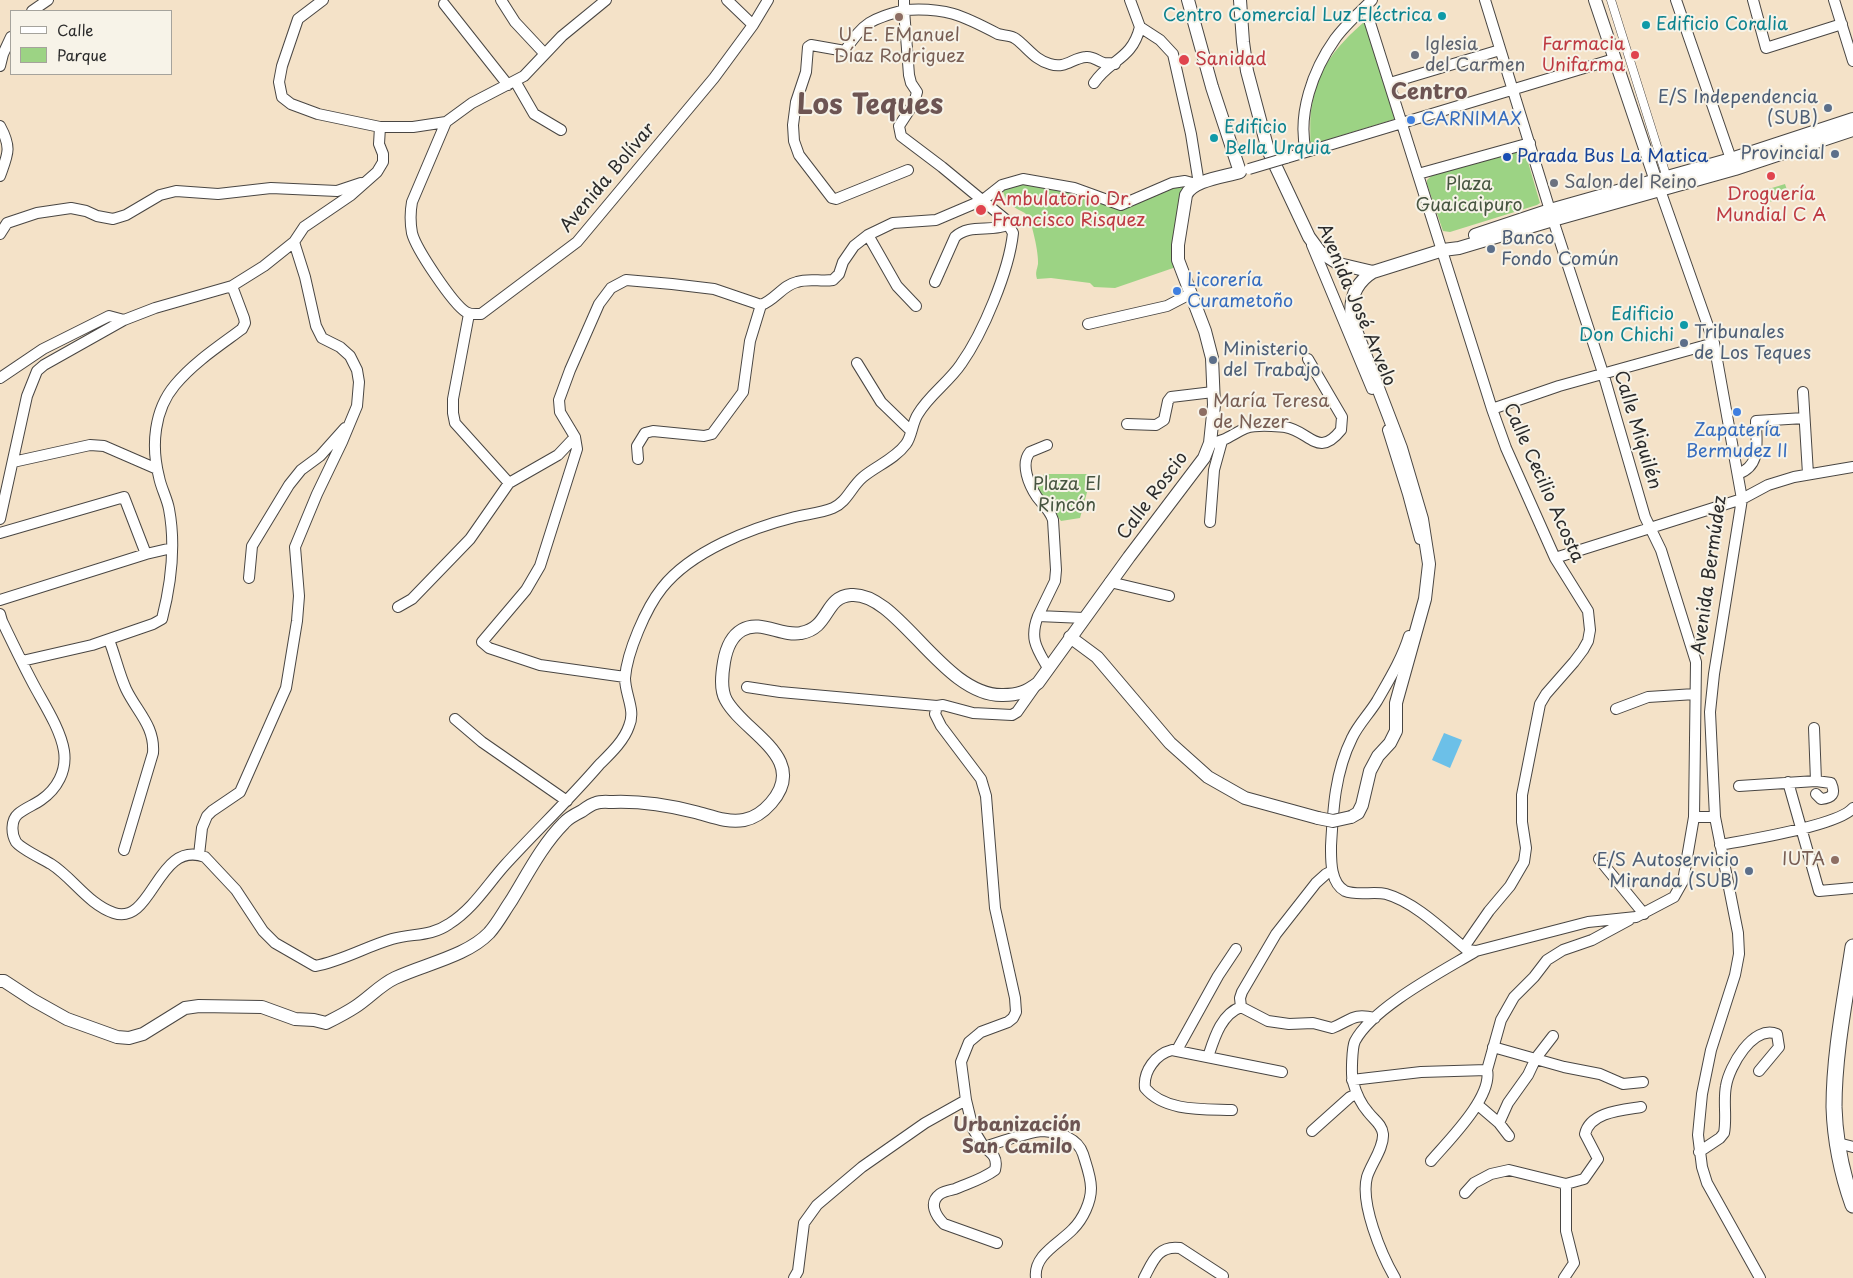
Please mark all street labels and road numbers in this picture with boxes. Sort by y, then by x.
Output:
street label: Avenida Bolívar [556,119,660,237]
street label: Avenida José Arvelo [1312,221,1400,389]
street label: Calle Miquilén [1609,368,1665,492]
street label: Calle Cecilio Acosta [1498,400,1588,566]
street label: Calle Roscio [1113,448,1193,544]
street label: Avenida Bermúdez [1688,494,1732,656]

